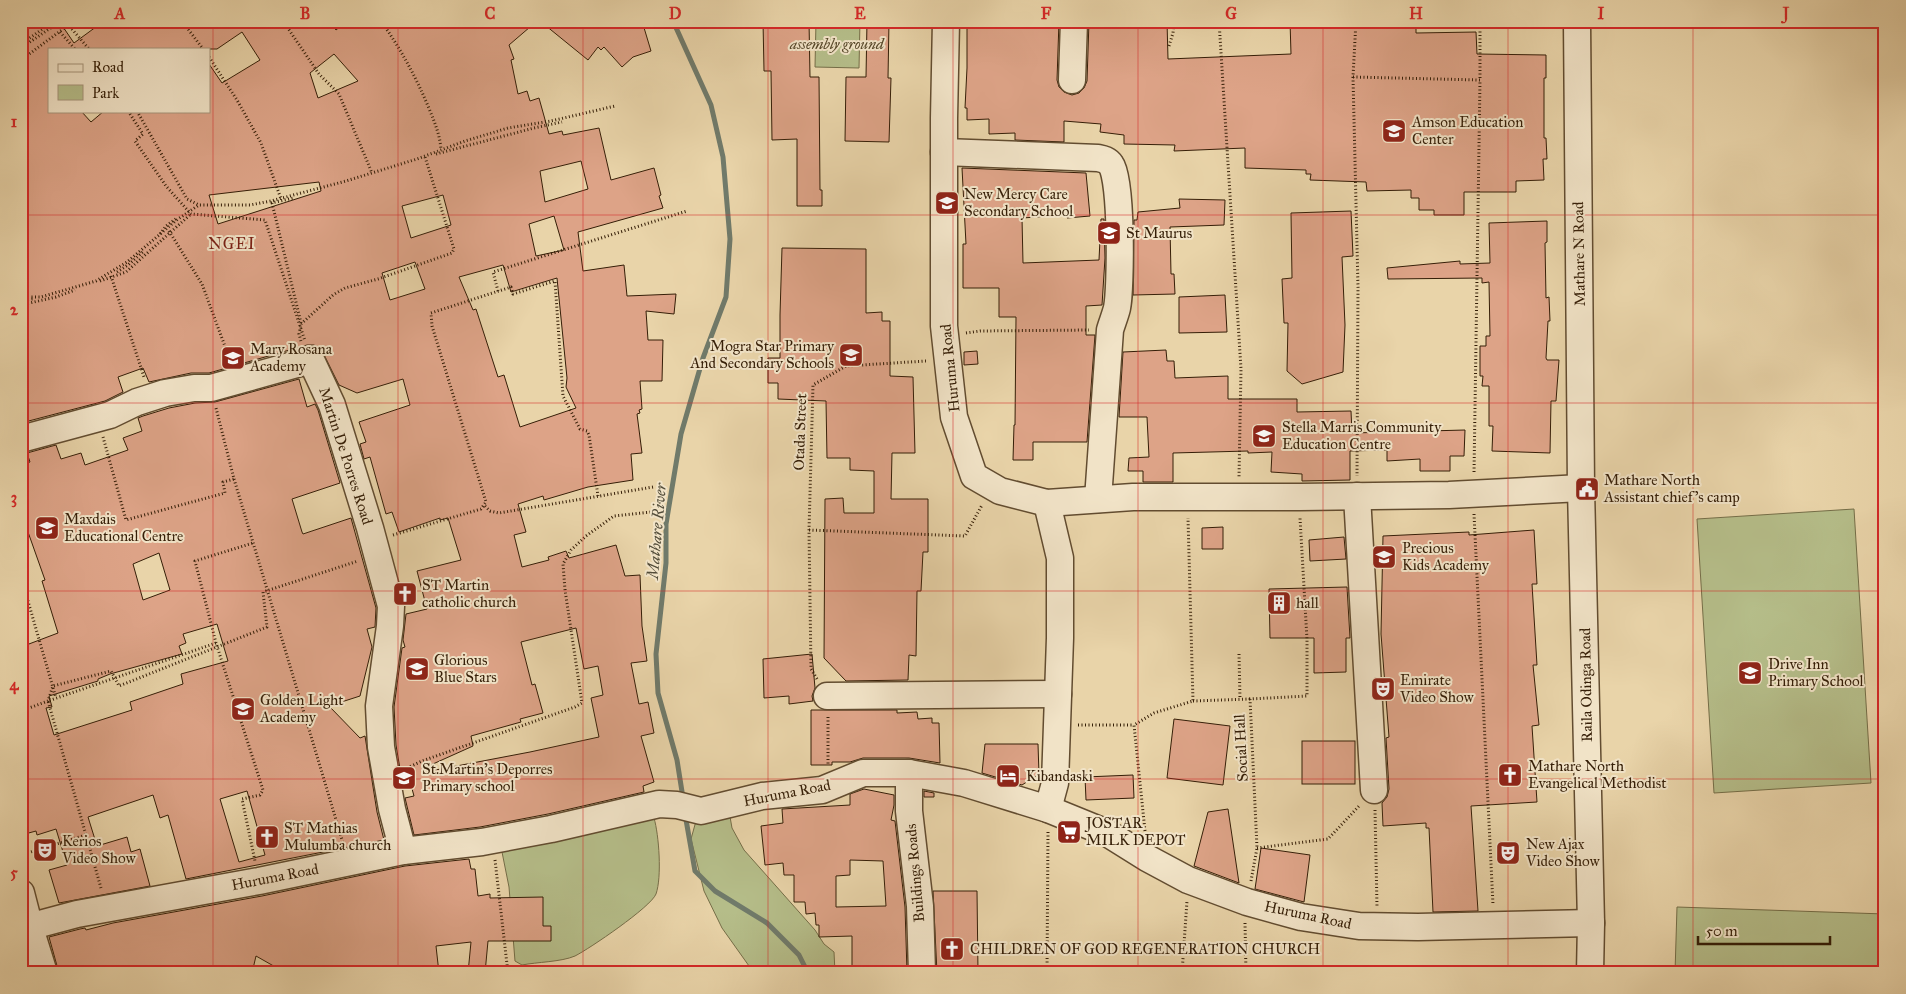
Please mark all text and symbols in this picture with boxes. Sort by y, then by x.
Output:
text: A [114,4,126,23]
text: B [300,4,310,23]
text: C [485,4,496,23]
text: D [669,4,682,23]
text: E [854,4,866,23]
text: F [1041,4,1052,23]
text: G [1225,4,1237,23]
text: H [1409,4,1423,23]
text: I [1598,4,1605,23]
text: J [1781,4,1790,24]
park label: assembly ground [789,35,885,53]
legend [48,48,210,112]
text: Road [92,58,124,76]
text: Park [92,84,119,102]
text: 1 [11,112,18,131]
place label: Amson Education Center [1411,113,1523,148]
school or university icon: Amson Education Center [1381,118,1407,144]
place label: New Mercy Care Secondary School [964,185,1074,220]
school or university icon: New Mercy Care Secondary School [934,190,960,216]
street label: Mathare N Road [1569,201,1589,307]
school or university icon: St Maurus [1096,220,1122,246]
place label: St Maurus [1126,224,1192,242]
district label: NGEI [208,234,256,253]
text: 2 [10,300,19,319]
street label: Huruma Road [936,323,964,413]
place label: Mogra Star Primary And Secondary Schools [689,337,835,372]
place label: Mary Rosana Academy [249,340,333,375]
school or university icon: Mogra Star Primary And Secondary Schools [838,342,864,368]
school or university icon: Mary Rosana Academy [220,345,246,371]
street label: Martin De Porres Road [315,385,377,527]
street label: Otada Street [790,392,810,471]
place label: Stella Marris Community Education Centre [1282,418,1442,453]
school or university icon: Stella Marris Community Education Centre [1251,423,1277,449]
place label: Mathare North Assistant chief's camp [1603,471,1740,506]
public building icon: Mathare North Assistant chief's camp [1574,476,1600,502]
water label: Mathare River [643,481,670,582]
text: 3 [11,488,17,508]
place label: Maxdais Educational Centre [64,510,183,545]
school or university icon: Maxdais Educational Centre [34,515,60,541]
place label: Precious Kids Academy [1402,539,1490,574]
school or university icon: Precious Kids Academy [1371,544,1397,570]
place label: ST Martin catholic church [422,576,517,611]
church icon: ST Martin catholic church [392,581,418,607]
building icon: hall [1266,590,1292,616]
place label: hall [1296,594,1320,612]
street label: Raila Odinga Road [1576,627,1596,742]
place label: Glorious Blue Stars [434,651,497,686]
place label: Drive Inn Primary School [1768,655,1865,690]
school or university icon: Glorious Blue Stars [404,656,430,682]
school or university icon: Drive Inn Primary School [1737,660,1763,686]
place label: Emirate Video Show [1399,671,1474,706]
text: 4 [10,675,20,695]
theatre icon: Emirate Video Show [1370,676,1396,702]
place label: Golden Light Academy [259,691,344,726]
school or university icon: Golden Light Academy [230,696,256,722]
street label: Social Hall [1230,713,1252,782]
place label: Mathare North Evangelical Methodist [1528,757,1667,792]
place label: St.Martin's Deporres Primary school [422,760,552,795]
church icon: Mathare North Evangelical Methodist [1497,762,1523,788]
hotel icon: Kibandaski [995,763,1021,789]
school or university icon: St.Martin's Deporres Primary school [391,765,417,791]
place label: Kibandaski [1026,767,1093,785]
street label: Huruma Road [742,776,833,810]
place label: JOSTAR MILK DEPOT [1084,814,1186,849]
place label: ST Mathias Mulumba church [284,819,392,854]
supermarket icon: JOSTAR MILK DEPOT [1056,819,1082,845]
street label: Buildings Roads [902,823,928,923]
church icon: ST Mathias Mulumba church [254,824,280,850]
place label: Kerios Video Show [61,832,136,867]
place label: New Ajax Video Show [1525,835,1600,870]
theatre icon: Kerios Video Show [32,837,58,863]
theatre icon: New Ajax Video Show [1495,840,1521,866]
street label: Huruma Road [230,860,321,894]
text: 5 [10,863,18,882]
street label: Huruma Road [1263,897,1354,933]
scale bar [1698,914,1831,946]
text: 50 m [1706,922,1738,940]
church icon: CHILDREN OF GOD REGENERATION CHURCH [939,936,965,962]
place label: CHILDREN OF GOD REGENERATION CHURCH [970,940,1320,958]

